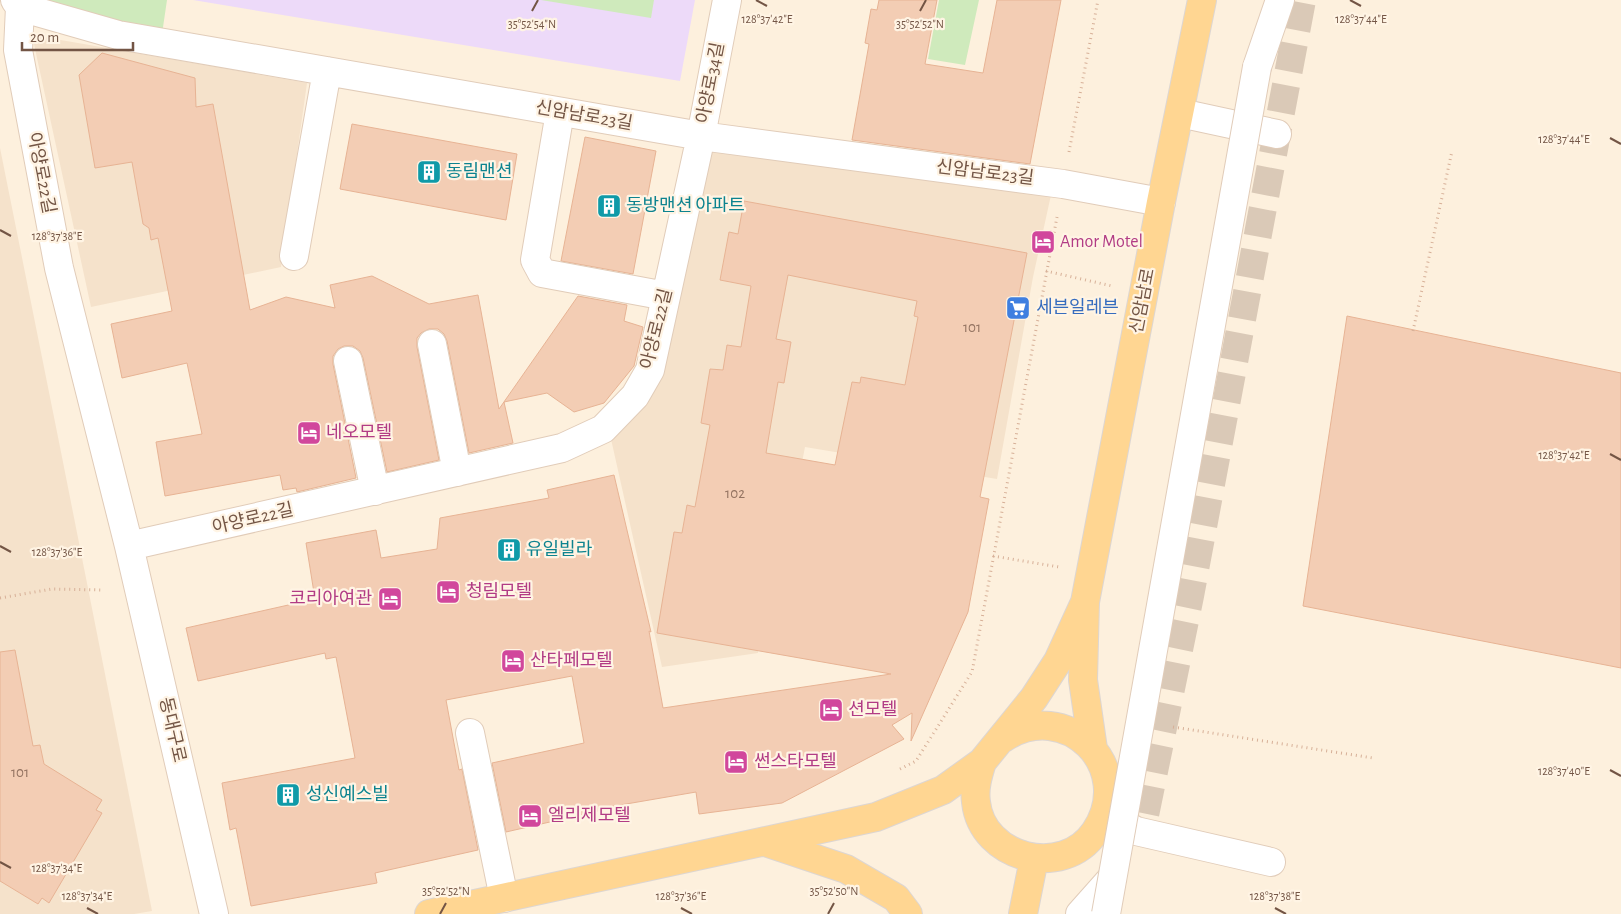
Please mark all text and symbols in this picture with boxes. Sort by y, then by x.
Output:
text: 128°37'42"E [741,13,793,25]
text: 128°37'44"E [1335,13,1387,25]
text: 35°52'54"N [508,18,556,30]
text: 35°52'52"N [896,18,944,30]
scale bar [22,20,134,52]
text: 20 m [30,30,59,45]
street label: 아양로34길 [693,41,728,125]
street label: 신암남로23길 [534,98,634,133]
street label: 아양로22길 [24,131,59,215]
text: 128°37'44"E [1538,133,1590,145]
street label: 신암남로23길 [935,157,1035,188]
building icon: 동림맨션 [416,159,442,185]
place label: 동림맨션 [446,162,512,181]
building icon: 동방맨션 아파트 [596,193,622,219]
place label: 동방맨션 아파트 [626,195,745,215]
hotel icon: Amor Motel [1030,229,1056,255]
text: 128°37'38"E [32,230,82,242]
place label: Amor Motel [1060,233,1143,251]
street label: 신암남로 [1127,267,1158,335]
street label: 아양로22길 [637,286,676,371]
supermarket icon: 세븐일레븐 [1005,295,1031,321]
place label: 세븐일레븐 [1036,297,1119,317]
house number: 101 [963,320,981,335]
hotel icon: 네오모텔 [296,420,322,446]
place label: 네오모텔 [326,422,392,442]
text: 128°37'42"E [1538,449,1590,461]
house number: 102 [725,486,745,501]
street label: 아양로22길 [210,500,295,537]
building icon: 유일빌라 [496,537,522,563]
place label: 유일빌라 [526,540,593,559]
text: 128°37'36"E [32,546,82,558]
hotel icon: 청림모텔 [435,579,461,605]
place label: 청림모텔 [466,582,532,601]
hotel icon: 코리아여관 [377,586,403,612]
place label: 코리아여관 [289,588,372,608]
hotel icon: 산타페모텔 [500,648,526,674]
place label: 산타페모텔 [530,650,613,670]
street label: 동대구로 [156,695,189,764]
hotel icon: 션모텔 [818,697,844,723]
place label: 션모텔 [848,700,898,719]
hotel icon: 썬스타모텔 [723,749,749,775]
place label: 썬스타모텔 [754,752,837,771]
house number: 101 [11,765,29,780]
text: 128°37'40"E [1538,765,1590,777]
building icon: 성신예스빌 [275,782,301,808]
place label: 성신예스빌 [306,784,389,804]
hotel icon: 엘리제모텔 [517,803,543,829]
place label: 엘리제모텔 [548,805,631,825]
text: 128°37'34"E [32,862,83,874]
text: 35°52'52"N [422,885,470,897]
text: 35°52'50"N [810,885,858,897]
text: 128°37'34"E [62,890,113,902]
text: 128°37'36"E [656,890,706,902]
text: 128°37'38"E [1250,890,1300,902]

